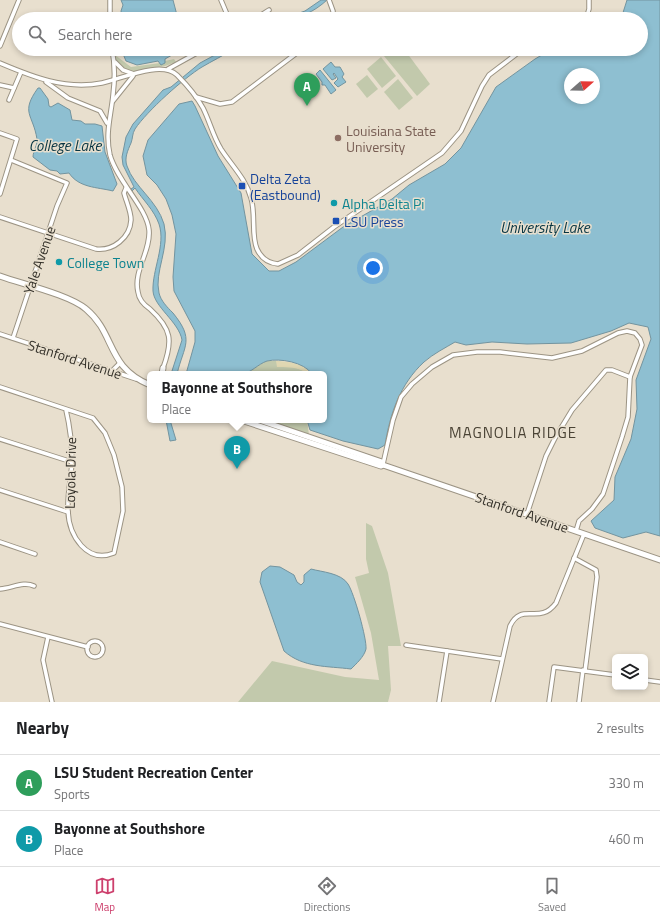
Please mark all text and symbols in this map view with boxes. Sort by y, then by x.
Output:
search box [12,12,648,56]
icon: search [26,23,48,45]
text: Search here [58,23,132,46]
north arrow [564,68,600,104]
pin: A [294,73,320,106]
place label: Louisiana State University [346,120,436,157]
marker: Louisiana State University [333,133,343,143]
water label: College Lake [29,134,102,157]
place label: Delta Zeta (Eastbound) [250,168,321,205]
marker: Delta Zeta (Eastbound) [237,181,247,191]
place label: Alpha Delta Pi [342,193,424,214]
marker: Alpha Delta Pi [329,198,339,208]
place label: LSU Press [344,211,404,232]
marker: LSU Press [331,216,341,226]
water label: University Lake [500,216,591,239]
street label: Yale Avenue [18,223,60,297]
place label: College Town [67,252,144,273]
marker: College Town [54,257,64,267]
your location [363,258,383,278]
street label: Stanford Avenue [25,334,125,384]
popup [147,371,327,423]
text: Bayonne at Southshore [162,376,312,399]
text: Place [162,399,191,419]
district label: MAGNOLIA RIDGE [449,421,577,444]
pin: B [224,436,250,469]
street label: Loyola Drive [59,437,81,509]
street label: Stanford Avenue [472,486,572,538]
map controls [612,654,648,690]
button: layers [612,654,648,690]
text: Nearby [16,715,69,741]
text: 2 results [596,718,644,738]
text: LSU Student Recreation Center [54,761,253,784]
text: A [25,773,33,793]
text: 330 m [608,773,644,793]
text: Sports [54,784,90,804]
text: Bayonne at Southshore [54,817,205,840]
text: B [25,829,33,849]
text: 460 m [608,829,644,849]
text: Place [54,840,83,860]
tab: Map [94,875,116,915]
tab: Directions [304,875,350,915]
tab: Saved [538,875,566,915]

